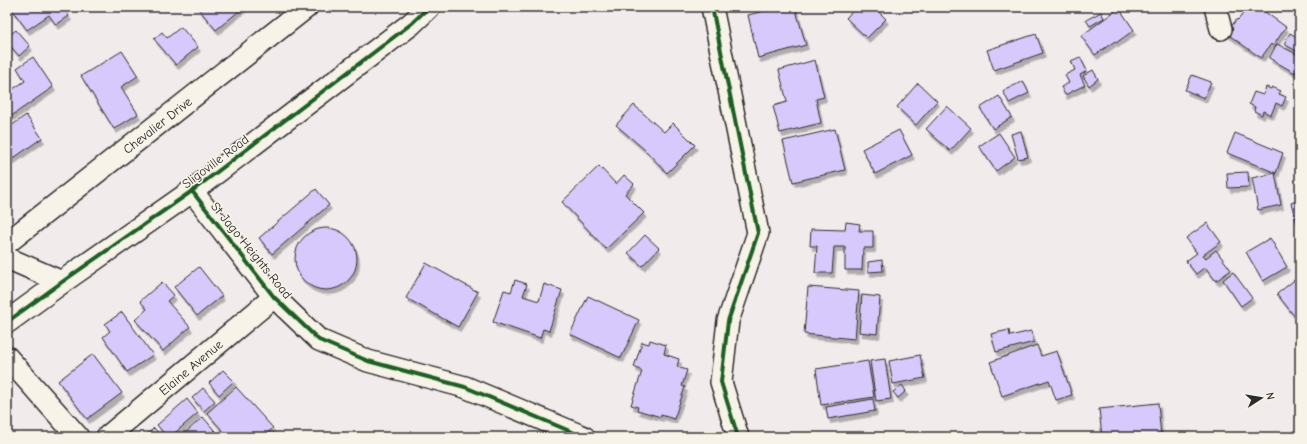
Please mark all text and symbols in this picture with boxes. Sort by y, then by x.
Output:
street label: Chevalier Drive [120,93,195,157]
street label: Sligoville Road [179,131,252,191]
street label: St Jago Heights Road [208,199,295,302]
street label: Elaine Avenue [156,336,226,398]
north arrow [1241,378,1281,418]
text: N [1263,391,1277,401]

